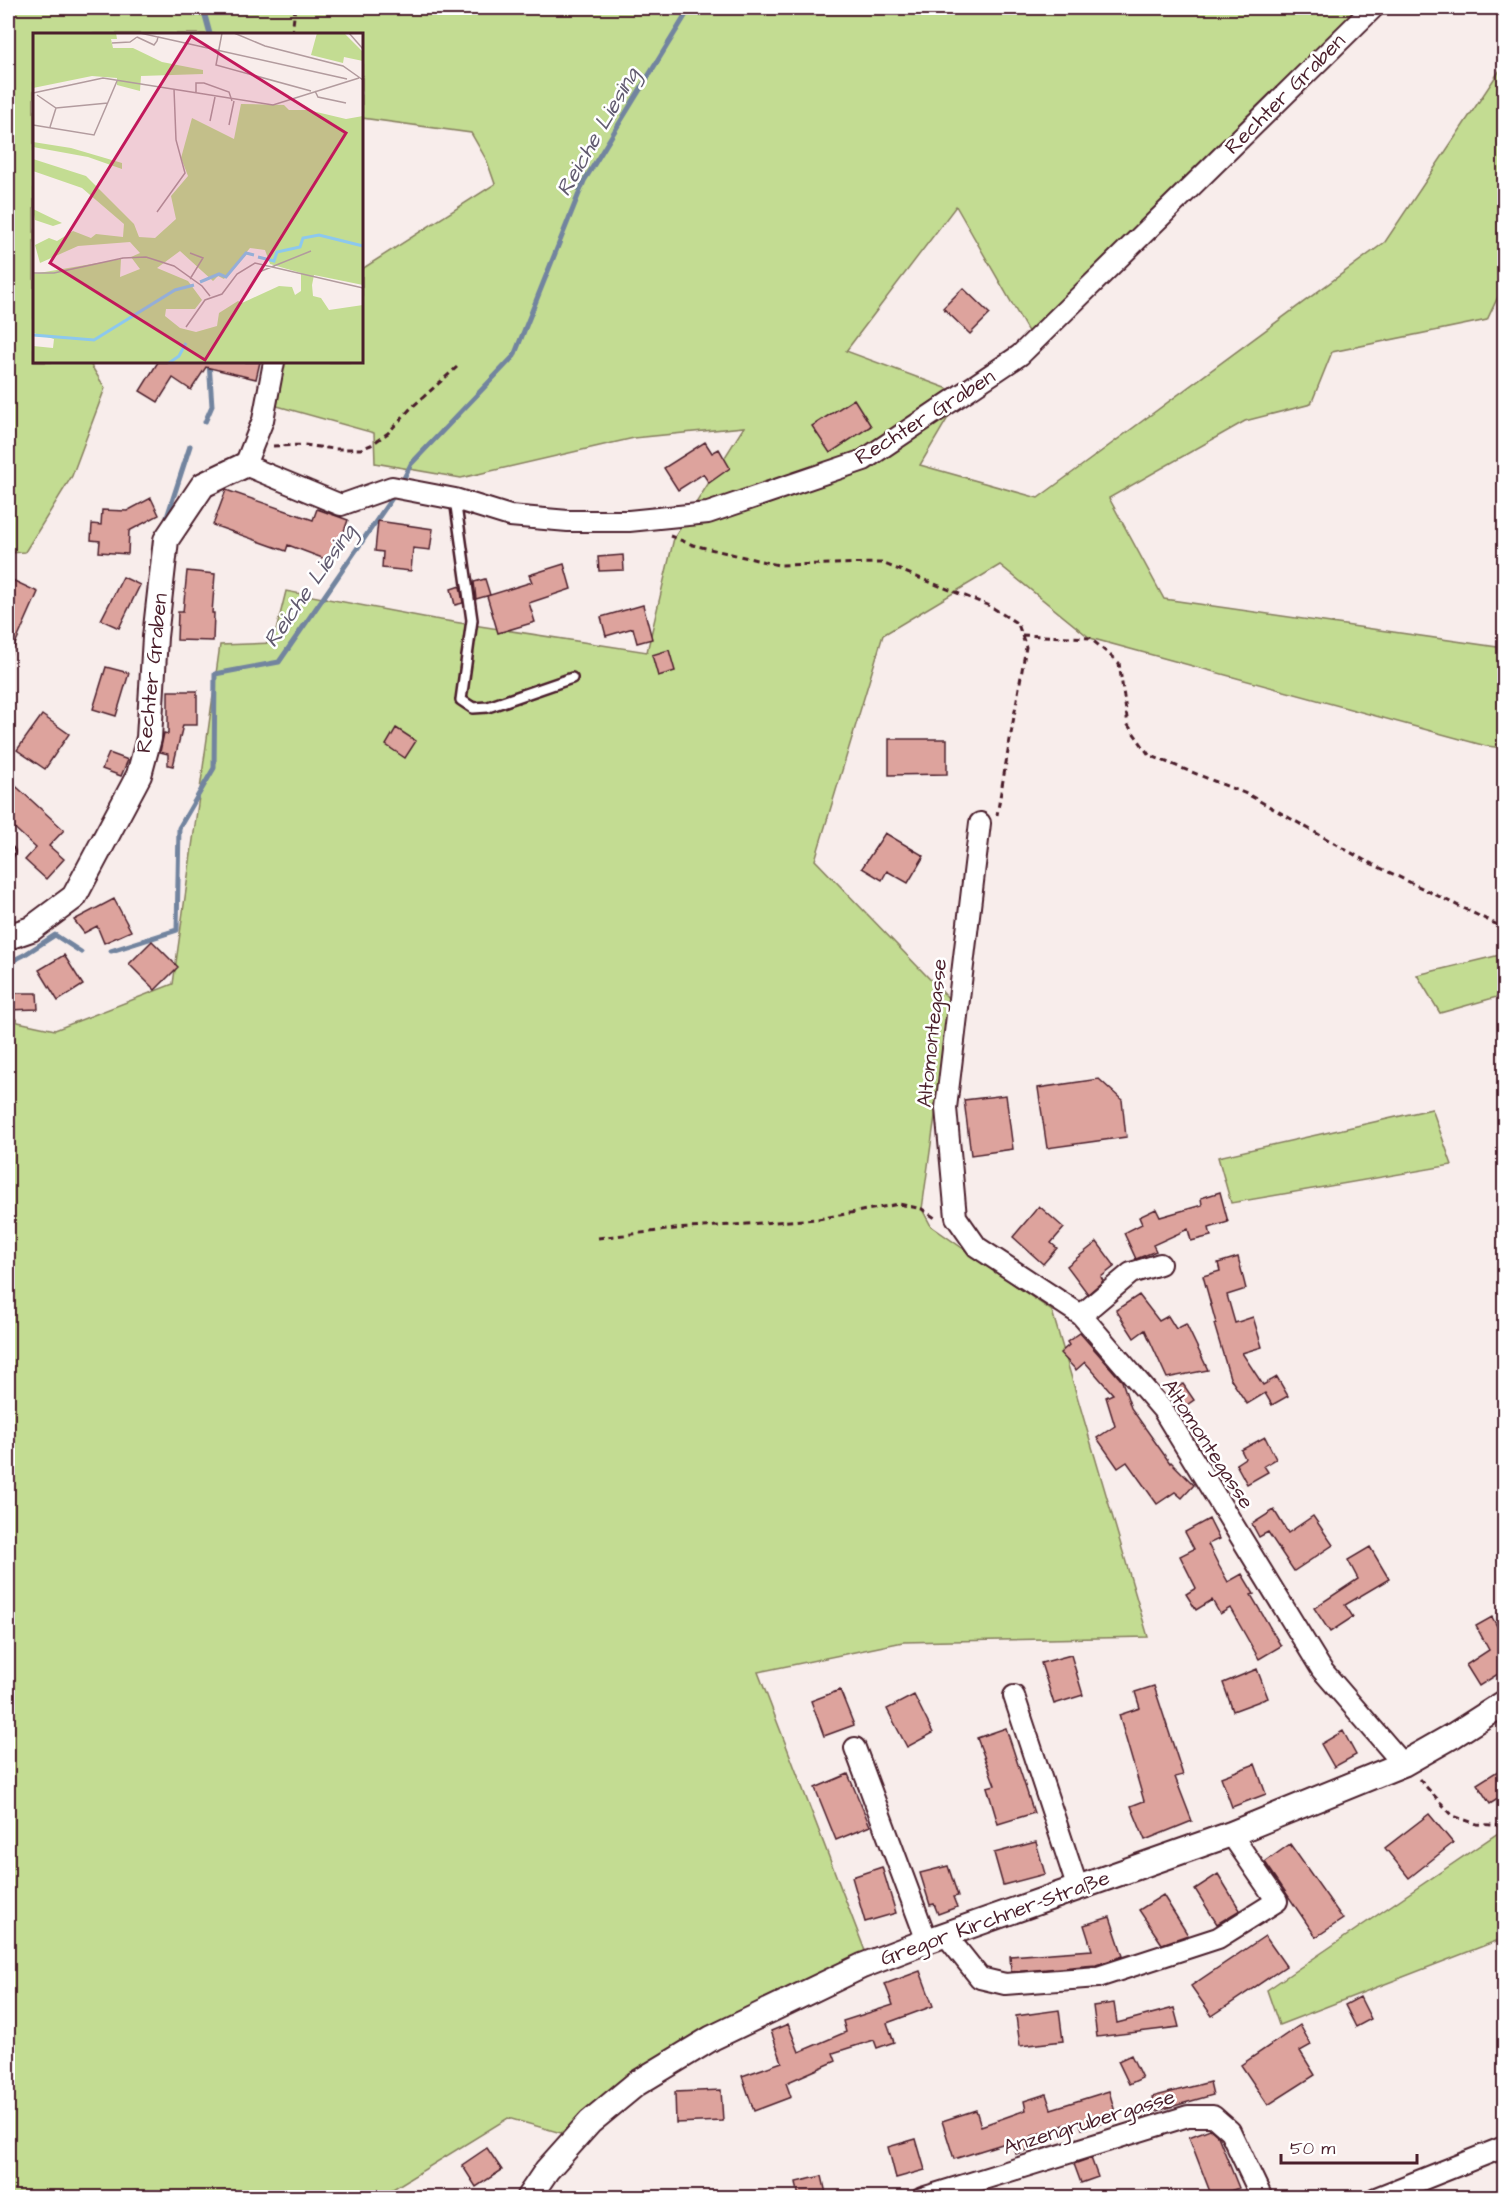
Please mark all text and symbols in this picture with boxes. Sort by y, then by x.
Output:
street label: Rechter Graben [1218,27,1352,161]
inset map [33,33,363,363]
water label: Reiche Liesing [549,61,649,202]
street label: Rechter Graben [849,362,1001,472]
water label: Reiche Liesing [256,517,366,654]
street label: Rechter Graben [129,592,175,754]
street label: Altomontegasse [910,957,956,1109]
street label: Altomontegasse [1153,1373,1261,1516]
street label: Gregor Kirchner-Straße [876,1863,1114,1975]
street label: Anzengrubergasse [1000,2082,1179,2164]
scale bar [1281,2127,1418,2165]
text: 50 m [1290,2136,1335,2161]

